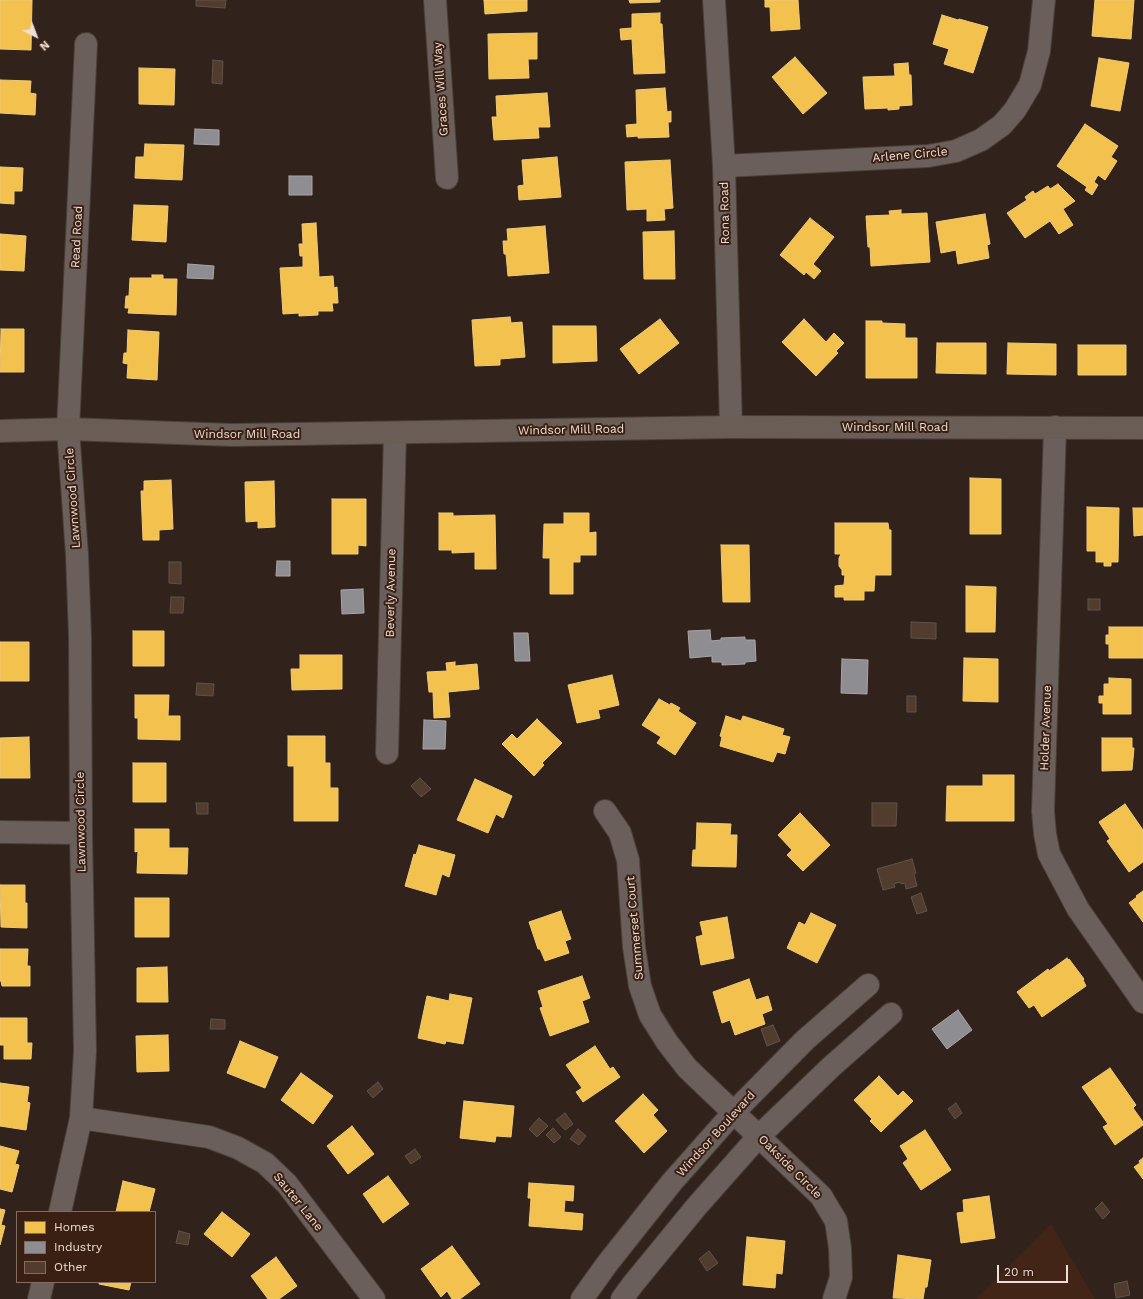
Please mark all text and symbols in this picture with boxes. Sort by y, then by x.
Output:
north arrow [16,16,56,56]
text: N [37,38,52,53]
street label: Graces Will Way [431,42,451,136]
street label: Arlene Circle [872,145,948,165]
street label: Rona Road [717,182,733,244]
street label: Read Road [68,205,86,269]
street label: Windsor Mill Road [842,420,948,434]
street label: Windsor Mill Road [518,422,624,438]
street label: Windsor Mill Road [194,427,300,441]
street label: Lawnwood Circle [62,447,84,549]
street label: Beverly Avenue [383,549,399,637]
street label: Holder Avenue [1037,685,1055,771]
street label: Lawnwood Circle [73,772,89,872]
street label: Summerset Court [623,876,647,980]
street label: Windsor Boulevard [674,1088,758,1180]
street label: Oakside Circle [755,1132,825,1202]
street label: Sauter Lane [270,1170,326,1234]
legend [16,1211,156,1283]
text: Homes [54,1220,95,1234]
text: Industry [54,1240,102,1254]
scale bar [999,1257,1070,1283]
text: Other [54,1260,87,1274]
text: 20 m [1004,1265,1034,1279]

